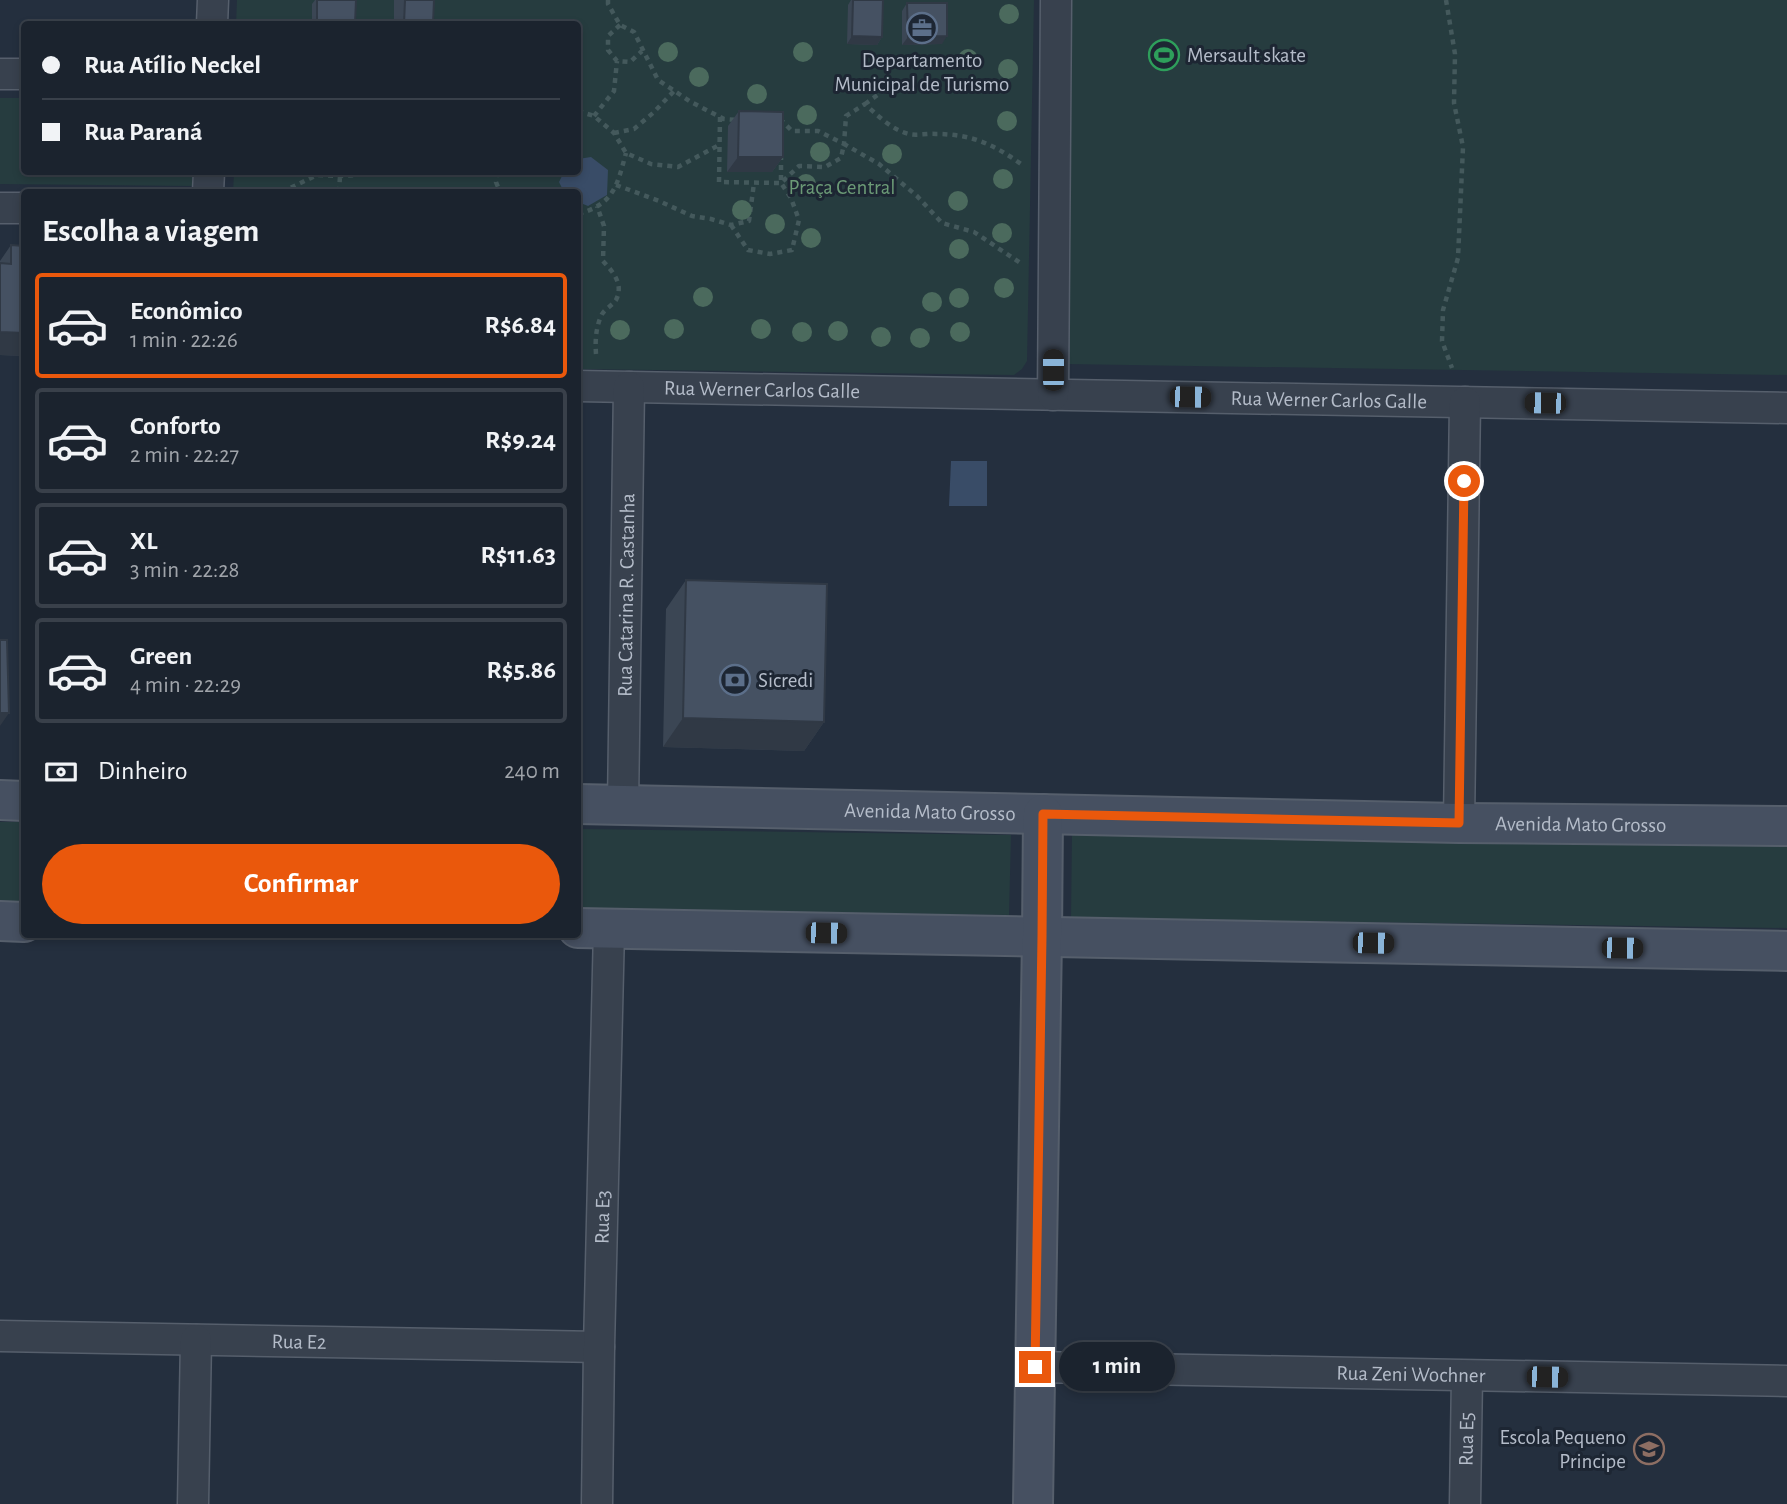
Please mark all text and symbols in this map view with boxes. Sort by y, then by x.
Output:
office icon: Departamento Municipal de Turismo [905,11,939,45]
sports icon: Mersault skate [1147,38,1181,72]
place label: Mersault skate [1187,45,1306,66]
place label: Departamento Municipal de Turismo [835,50,1009,95]
text: Rua Atílio Neckel [84,52,261,78]
text: Rua Paraná [84,119,202,145]
park label: Praça Central [788,177,896,198]
text: Escolha a viagem [42,215,259,247]
icon: car [46,294,109,357]
text: Econômico [130,298,243,324]
text: R$6.84 [485,312,556,338]
text: 1 min · 22:26 [130,329,238,352]
car [1043,349,1064,391]
street label: Rua Werner Carlos Galle [664,377,860,402]
car [1169,386,1212,408]
street label: Rua Werner Carlos Galle [1230,387,1427,412]
car [1524,392,1567,414]
icon: car [46,409,109,472]
text: Conforto [130,413,221,439]
text: R$9.24 [485,427,556,453]
text: 2 min · 22:27 [130,444,239,467]
route start [1448,465,1480,497]
street label: Rua Catarina R. Castanha [614,493,638,697]
icon: car [46,524,109,587]
text: XL [130,528,157,554]
text: R$11.63 [481,542,556,568]
text: 3 min · 22:28 [130,559,240,582]
icon: car [46,639,109,702]
text: Green [130,643,192,669]
text: R$5.86 [486,657,556,683]
bank icon: Sicredi [718,663,752,697]
place label: Sicredi [758,670,813,691]
text: 4 min · 22:29 [130,674,241,697]
icon: cash [42,753,80,791]
text: Dinheiro [98,758,187,784]
text: 240 m [504,760,560,783]
street label: Avenida Mato Grosso [844,799,1016,824]
street label: Avenida Mato Grosso [1495,813,1667,835]
button: Confirmar [42,844,560,924]
car [805,922,848,944]
car [1352,932,1395,954]
car [1601,937,1644,959]
street label: Rua E3 [591,1190,613,1244]
street label: Rua E2 [271,1330,327,1352]
callout: 1 min [1060,1342,1175,1392]
route end [1019,1351,1051,1383]
text: 1 min [1093,1355,1141,1378]
street label: Rua Zeni Wochner [1336,1362,1486,1386]
car [1526,1366,1569,1388]
street label: Rua E5 [1455,1412,1477,1466]
place label: Escola Pequeno Principe [1499,1427,1626,1472]
school or university icon: Escola Pequeno Principe [1632,1432,1666,1466]

